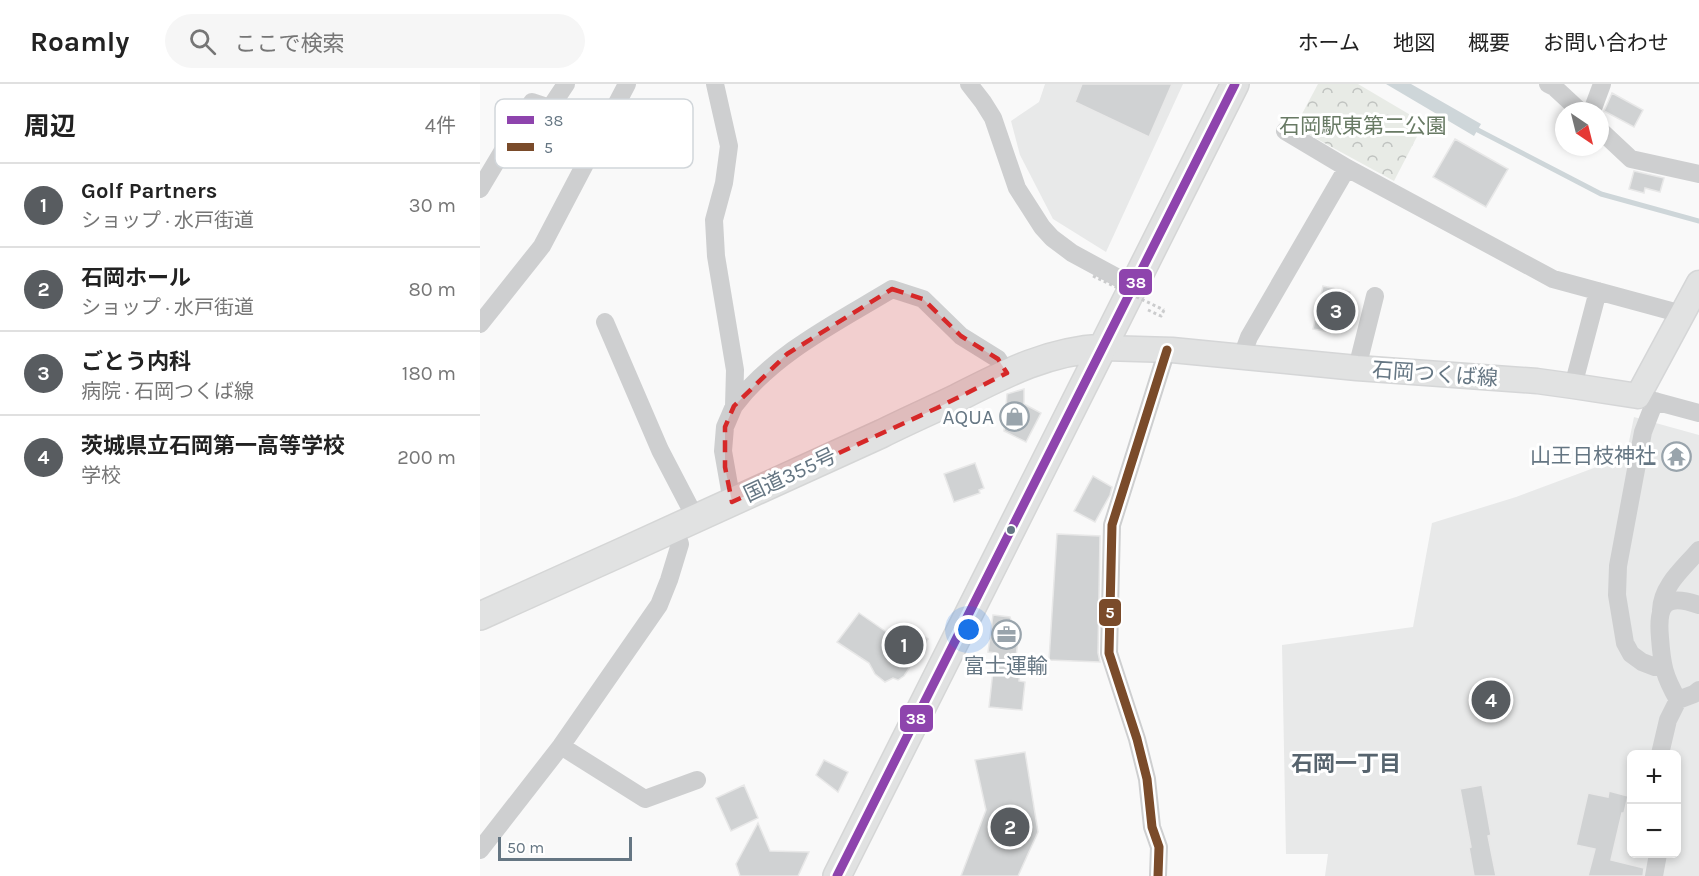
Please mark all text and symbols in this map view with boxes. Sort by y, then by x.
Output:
search box [165,14,585,68]
text: Roamly [30,25,129,58]
icon: search [186,25,219,58]
text: ここで検索 [234,31,344,57]
text: ホーム [1298,31,1360,55]
text: 地図 [1393,31,1435,55]
text: 概要 [1468,31,1510,55]
text: お問い合わせ [1543,31,1669,55]
legend [495,99,693,168]
north arrow [1555,102,1609,156]
text: 周辺 [24,111,76,142]
text: 38 [544,111,563,130]
text: 4件 [425,114,456,137]
park label: 石岡駅東第二公園 [1279,114,1447,138]
text: 5 [544,138,553,157]
text: Golf Partners [81,178,217,204]
text: 1 [40,194,47,217]
text: 30 m [409,194,456,217]
text: ショップ · 水戸街道 [81,209,254,232]
text: 石岡ホール [81,265,191,291]
line badge: 38 [1118,268,1153,296]
text: 38 [1126,273,1146,292]
text: 2 [37,278,50,301]
text: 80 m [408,278,456,301]
pin: 3 [1316,288,1356,334]
text: ショップ · 水戸街道 [81,296,254,319]
text: ごとう内科 [81,349,191,375]
street label: 石岡つくば線 [1371,358,1499,390]
text: 3 [37,362,50,385]
text: 180 m [402,362,456,385]
text: 病院 · 石岡つくば線 [81,380,254,403]
shop icon: AQUA [999,401,1031,433]
place label: AQUA [942,405,994,429]
text: 茨城県立石岡第一高等学校 [81,433,345,459]
temple icon: 山王日枝神社 [1661,440,1693,472]
street label: 国道355号 [740,443,840,507]
place label: 山王日枝神社 [1530,444,1656,468]
text: 4 [38,446,49,469]
text: 200 m [397,446,456,469]
text: 学校 [81,464,121,487]
unlabelled marker [1005,524,1017,536]
line badge: 5 [1098,598,1122,627]
text: 5 [1105,603,1115,622]
your location [954,615,983,644]
office icon: 富士運輸 [990,619,1022,651]
pin: 1 [884,622,924,668]
place label: 富士運輸 [964,654,1048,678]
pin: 4 [1472,678,1510,722]
line badge: 38 [899,704,934,733]
text: 38 [906,709,926,728]
map controls [1627,750,1681,858]
button: + [1627,750,1681,804]
district label: 石岡一丁目 [1291,751,1401,777]
pin: 2 [990,804,1030,850]
button: − [1627,804,1681,858]
scale bar [498,834,632,862]
text: 50 m [507,838,544,857]

